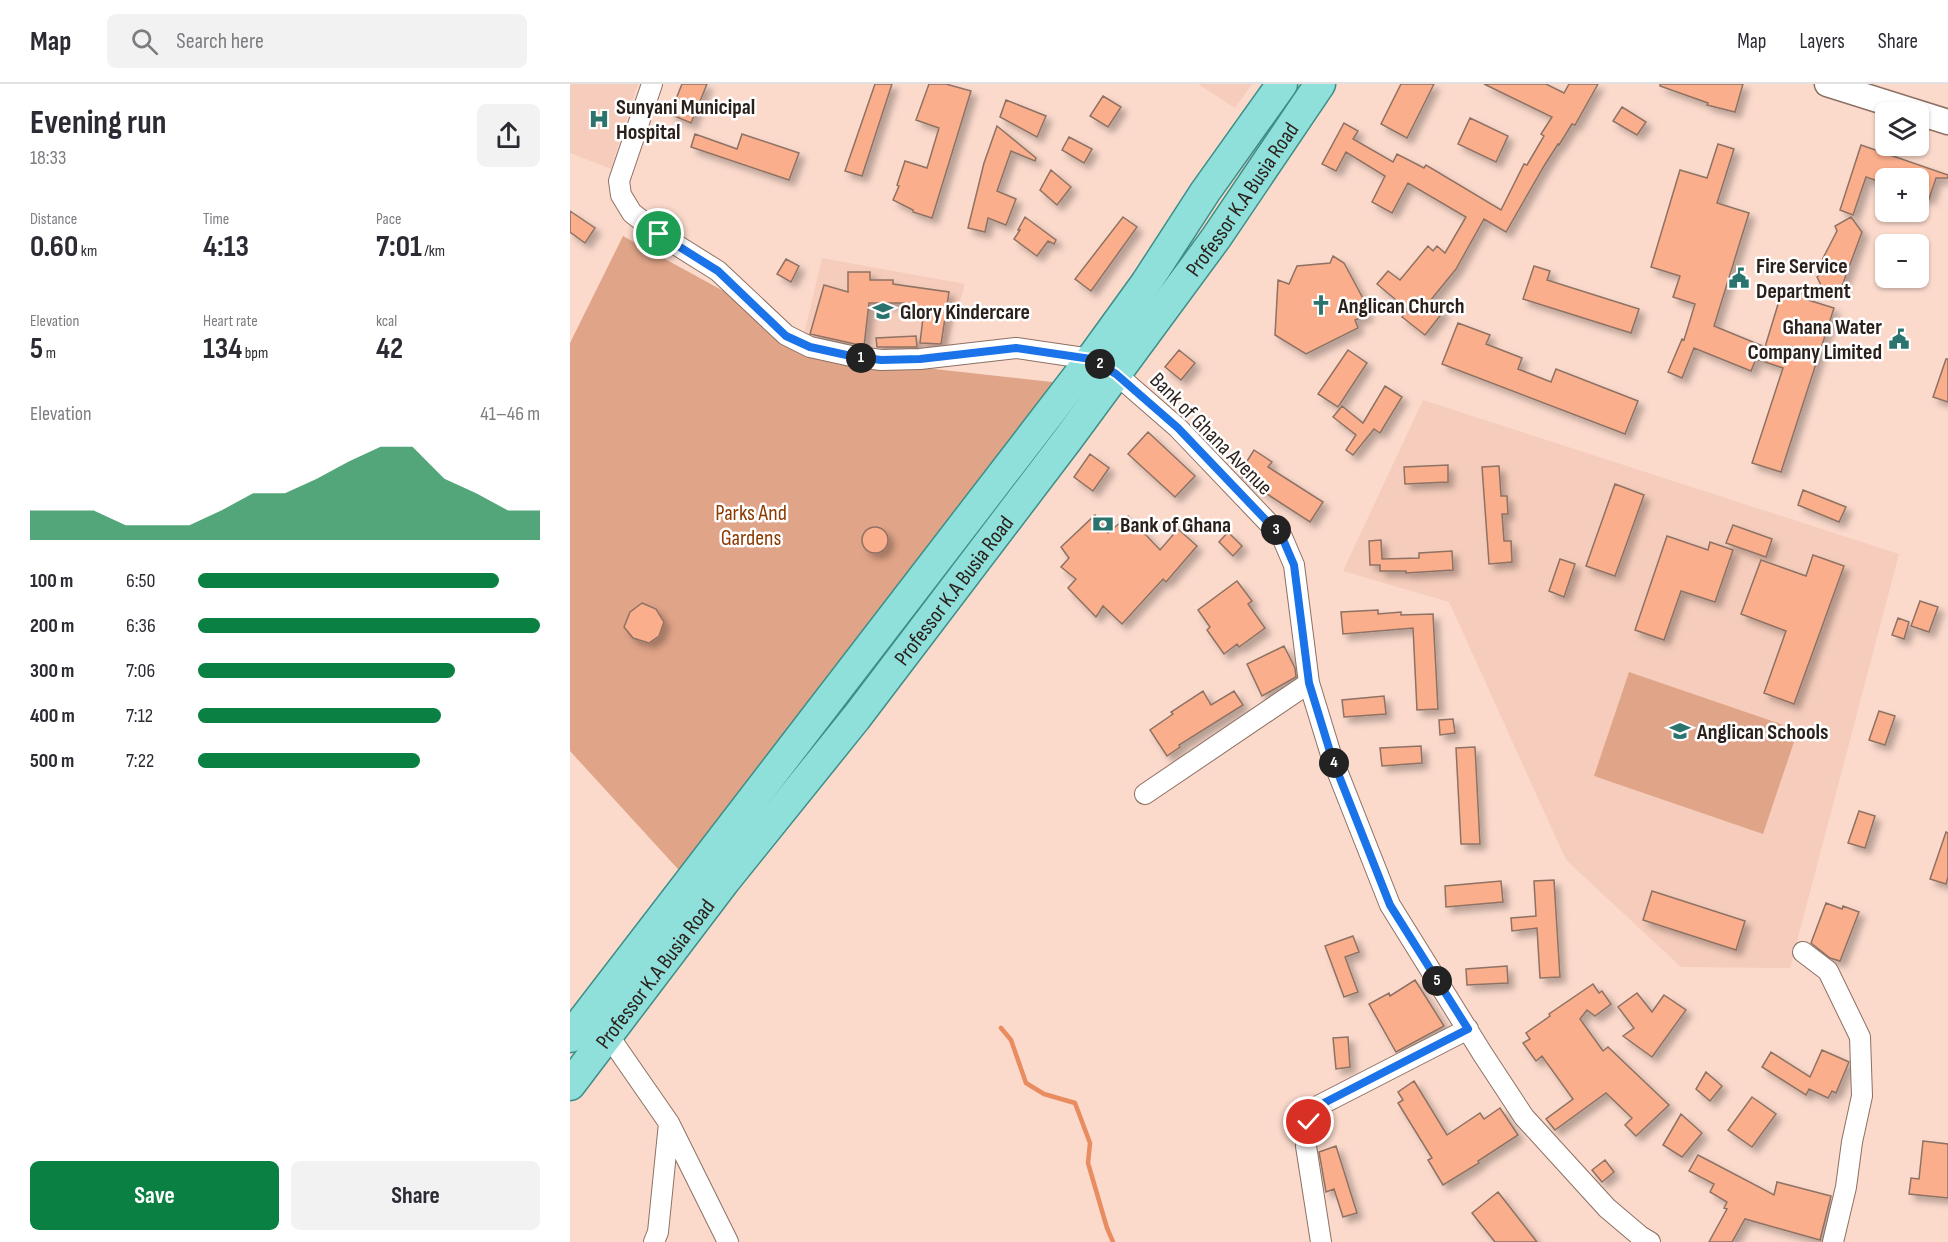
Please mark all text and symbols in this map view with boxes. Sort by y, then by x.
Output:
search box [107,14,527,68]
text: Map [30,25,71,58]
icon: search [128,25,161,58]
text: Search here [176,28,264,55]
text: Map [1737,29,1766,54]
text: Layers [1799,29,1845,54]
text: Share [1878,29,1918,54]
place label: Sunyani Municipal Hospital [616,94,755,146]
map controls [1875,102,1929,288]
button: layers [1875,102,1929,156]
text: Evening run [30,103,166,143]
button: share [477,104,540,167]
hospital icon: Sunyani Municipal Hospital [587,107,611,131]
street label: Professor K.A Busia Road [1180,118,1305,282]
text: 18:33 [30,146,66,170]
button: + [1875,168,1929,222]
pin [633,208,684,259]
text: Distance [30,210,77,229]
text: Time [203,210,229,229]
text: Pace [376,210,401,229]
icon: arrive [642,217,675,250]
text: 0.60 [30,229,78,265]
text: 4:13 [203,229,249,265]
text: 7:01 [376,229,422,265]
button: − [1875,234,1929,288]
text: km [78,242,97,261]
text: /km [422,242,445,261]
place label: Fire Service Department [1756,253,1851,305]
public building icon: Fire Service Department [1727,266,1751,290]
church icon: Anglican Church [1309,293,1333,317]
place label: Anglican Church [1337,293,1465,320]
school or university icon: Glory Kindercare [871,299,895,323]
place label: Glory Kindercare [900,299,1030,326]
text: Elevation [30,312,79,331]
text: Heart rate [203,312,258,331]
text: kcal [376,312,397,331]
place label: Ghana Water Company Limited [1748,314,1882,366]
public building icon: Ghana Water Company Limited [1887,327,1911,351]
text: 5 [30,331,43,367]
text: 134 [203,331,242,367]
text: 42 [376,331,403,367]
pin: 1 [846,343,876,373]
text: m [43,344,56,363]
text: bpm [242,344,268,363]
text: 1 [858,348,864,367]
pin: 2 [1085,349,1115,379]
text: 2 [1096,354,1104,373]
street label: Bank of Ghana Avenue [1144,367,1278,501]
text: Elevation [30,402,92,426]
text: 41–46 m [480,402,540,426]
park label: Parks And Gardens [715,500,787,552]
street label: Professor K.A Busia Road [889,511,1020,671]
bank icon: Bank of Ghana [1091,512,1115,536]
place label: Bank of Ghana [1120,512,1231,539]
pin: 3 [1261,515,1291,545]
text: 3 [1272,520,1280,539]
text: 100 m [30,569,73,593]
text: 6:50 [126,569,155,593]
text: 200 m [30,614,74,638]
text: 6:36 [126,614,156,638]
text: 300 m [30,659,74,683]
text: 7:06 [126,659,155,683]
text: 400 m [30,704,75,728]
text: 7:12 [126,704,153,728]
school or university icon: Anglican Schools [1668,719,1692,743]
place label: Anglican Schools [1696,719,1828,746]
pin: 4 [1319,748,1349,778]
text: 500 m [30,749,74,773]
text: 7:22 [126,749,154,773]
text: 4 [1330,753,1338,772]
street label: Professor K.A Busia Road [590,894,721,1055]
pin: 5 [1422,966,1452,996]
text: 5 [1433,971,1441,990]
pin [1283,1096,1334,1147]
icon: check [1292,1105,1325,1138]
button: Save [30,1161,279,1230]
button: Share [291,1161,540,1230]

